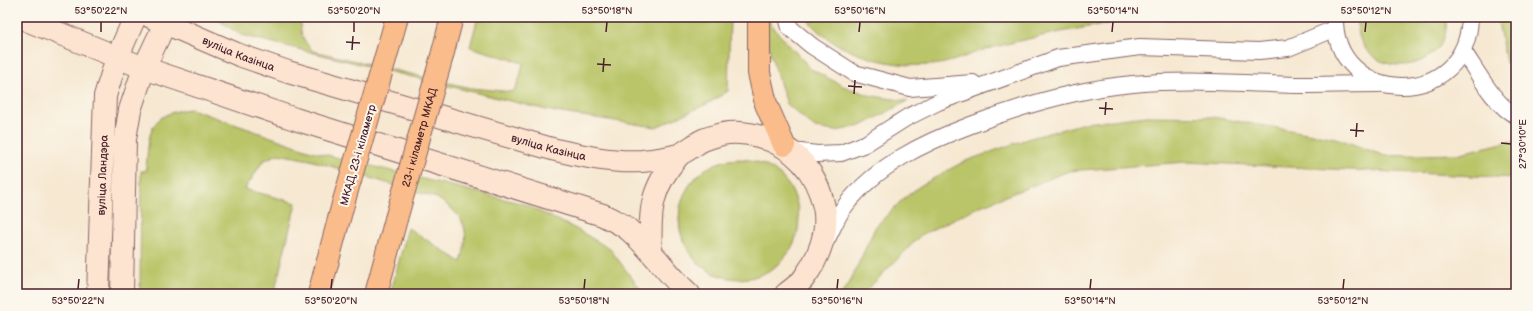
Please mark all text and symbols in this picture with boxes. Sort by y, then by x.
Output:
text: 53°50'22"N [74,5,128,17]
text: 53°50'20"N [327,5,381,17]
text: 53°50'18"N [581,5,633,17]
text: 53°50'16"N [834,5,886,17]
text: 53°50'14"N [1087,5,1139,17]
text: 53°50'12"N [1340,5,1392,17]
street label: вуліца Казінца [200,33,277,74]
street label: 23-і кіламетр МКАД [399,86,439,188]
street label: МКАД, 23-і кіламетр [337,102,379,207]
text: 27°30'10"E [1517,119,1529,169]
street label: вуліца Казінца [510,131,588,163]
street label: вуліца Ландэра [94,134,110,216]
text: 53°50'22"N [51,295,105,307]
text: 53°50'20"N [304,295,358,307]
text: 53°50'18"N [558,295,610,307]
text: 53°50'16"N [811,295,863,307]
text: 53°50'14"N [1064,295,1116,307]
text: 53°50'12"N [1317,295,1369,307]

